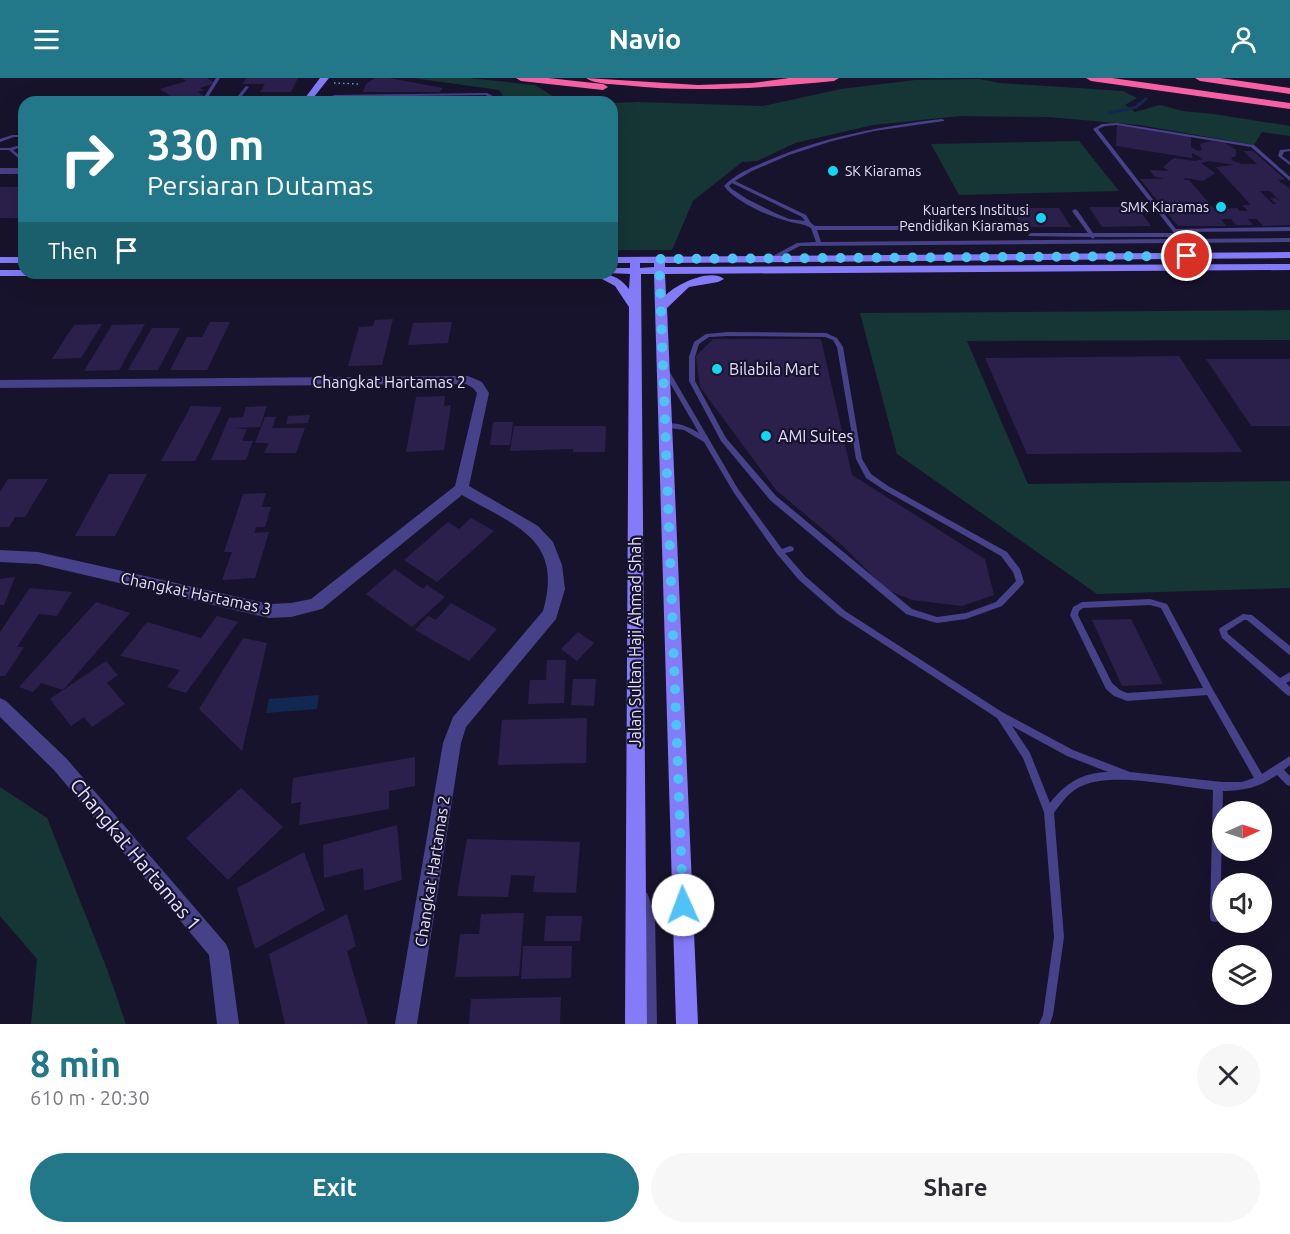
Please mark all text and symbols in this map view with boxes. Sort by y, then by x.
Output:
icon: menu [30,23,63,56]
icon: person [1227,23,1260,56]
text: Navio [609,24,681,54]
icon: right [48,120,126,198]
text: 330 m [147,121,264,168]
place label: SK Kiaramas [845,163,921,179]
marker: SK Kiaramas [826,164,840,178]
text: Persiaran Dutamas [147,170,373,200]
place label: SMK Kiaramas [1121,199,1209,215]
marker: SMK Kiaramas [1214,200,1228,214]
place label: Kuarters Institusi Pendidikan Kiaramas [899,202,1029,234]
marker: Kuarters Institusi Pendidikan Kiaramas [1034,211,1048,225]
pin [1161,230,1212,281]
icon: arrive [110,234,143,267]
text: Then [48,238,98,263]
icon: arrive [1170,239,1203,272]
place label: Bilabila Mart [729,360,820,378]
marker: Bilabila Mart [710,362,724,376]
street label: Changkat Hartamas 2 [312,373,466,391]
place label: AMI Suites [778,427,854,445]
marker: AMI Suites [759,429,773,443]
street label: Jalan Sultan Haji Ahmad Shah [626,537,644,747]
street label: Changkat Hartamas 3 [119,568,273,618]
street label: Changkat Hartamas 1 [66,773,206,935]
street label: Changkat Hartamas 2 [411,794,453,948]
north arrow [1212,801,1272,861]
map controls [1212,801,1272,1005]
position arrow [651,873,715,937]
button: sound [1212,873,1272,933]
button: layers [1212,945,1272,1005]
text: 8 min [30,1043,121,1084]
button: close [1197,1044,1260,1107]
text: 610 m · 20:30 [30,1086,150,1109]
button: Exit [30,1153,639,1222]
button: Share [651,1153,1260,1222]

